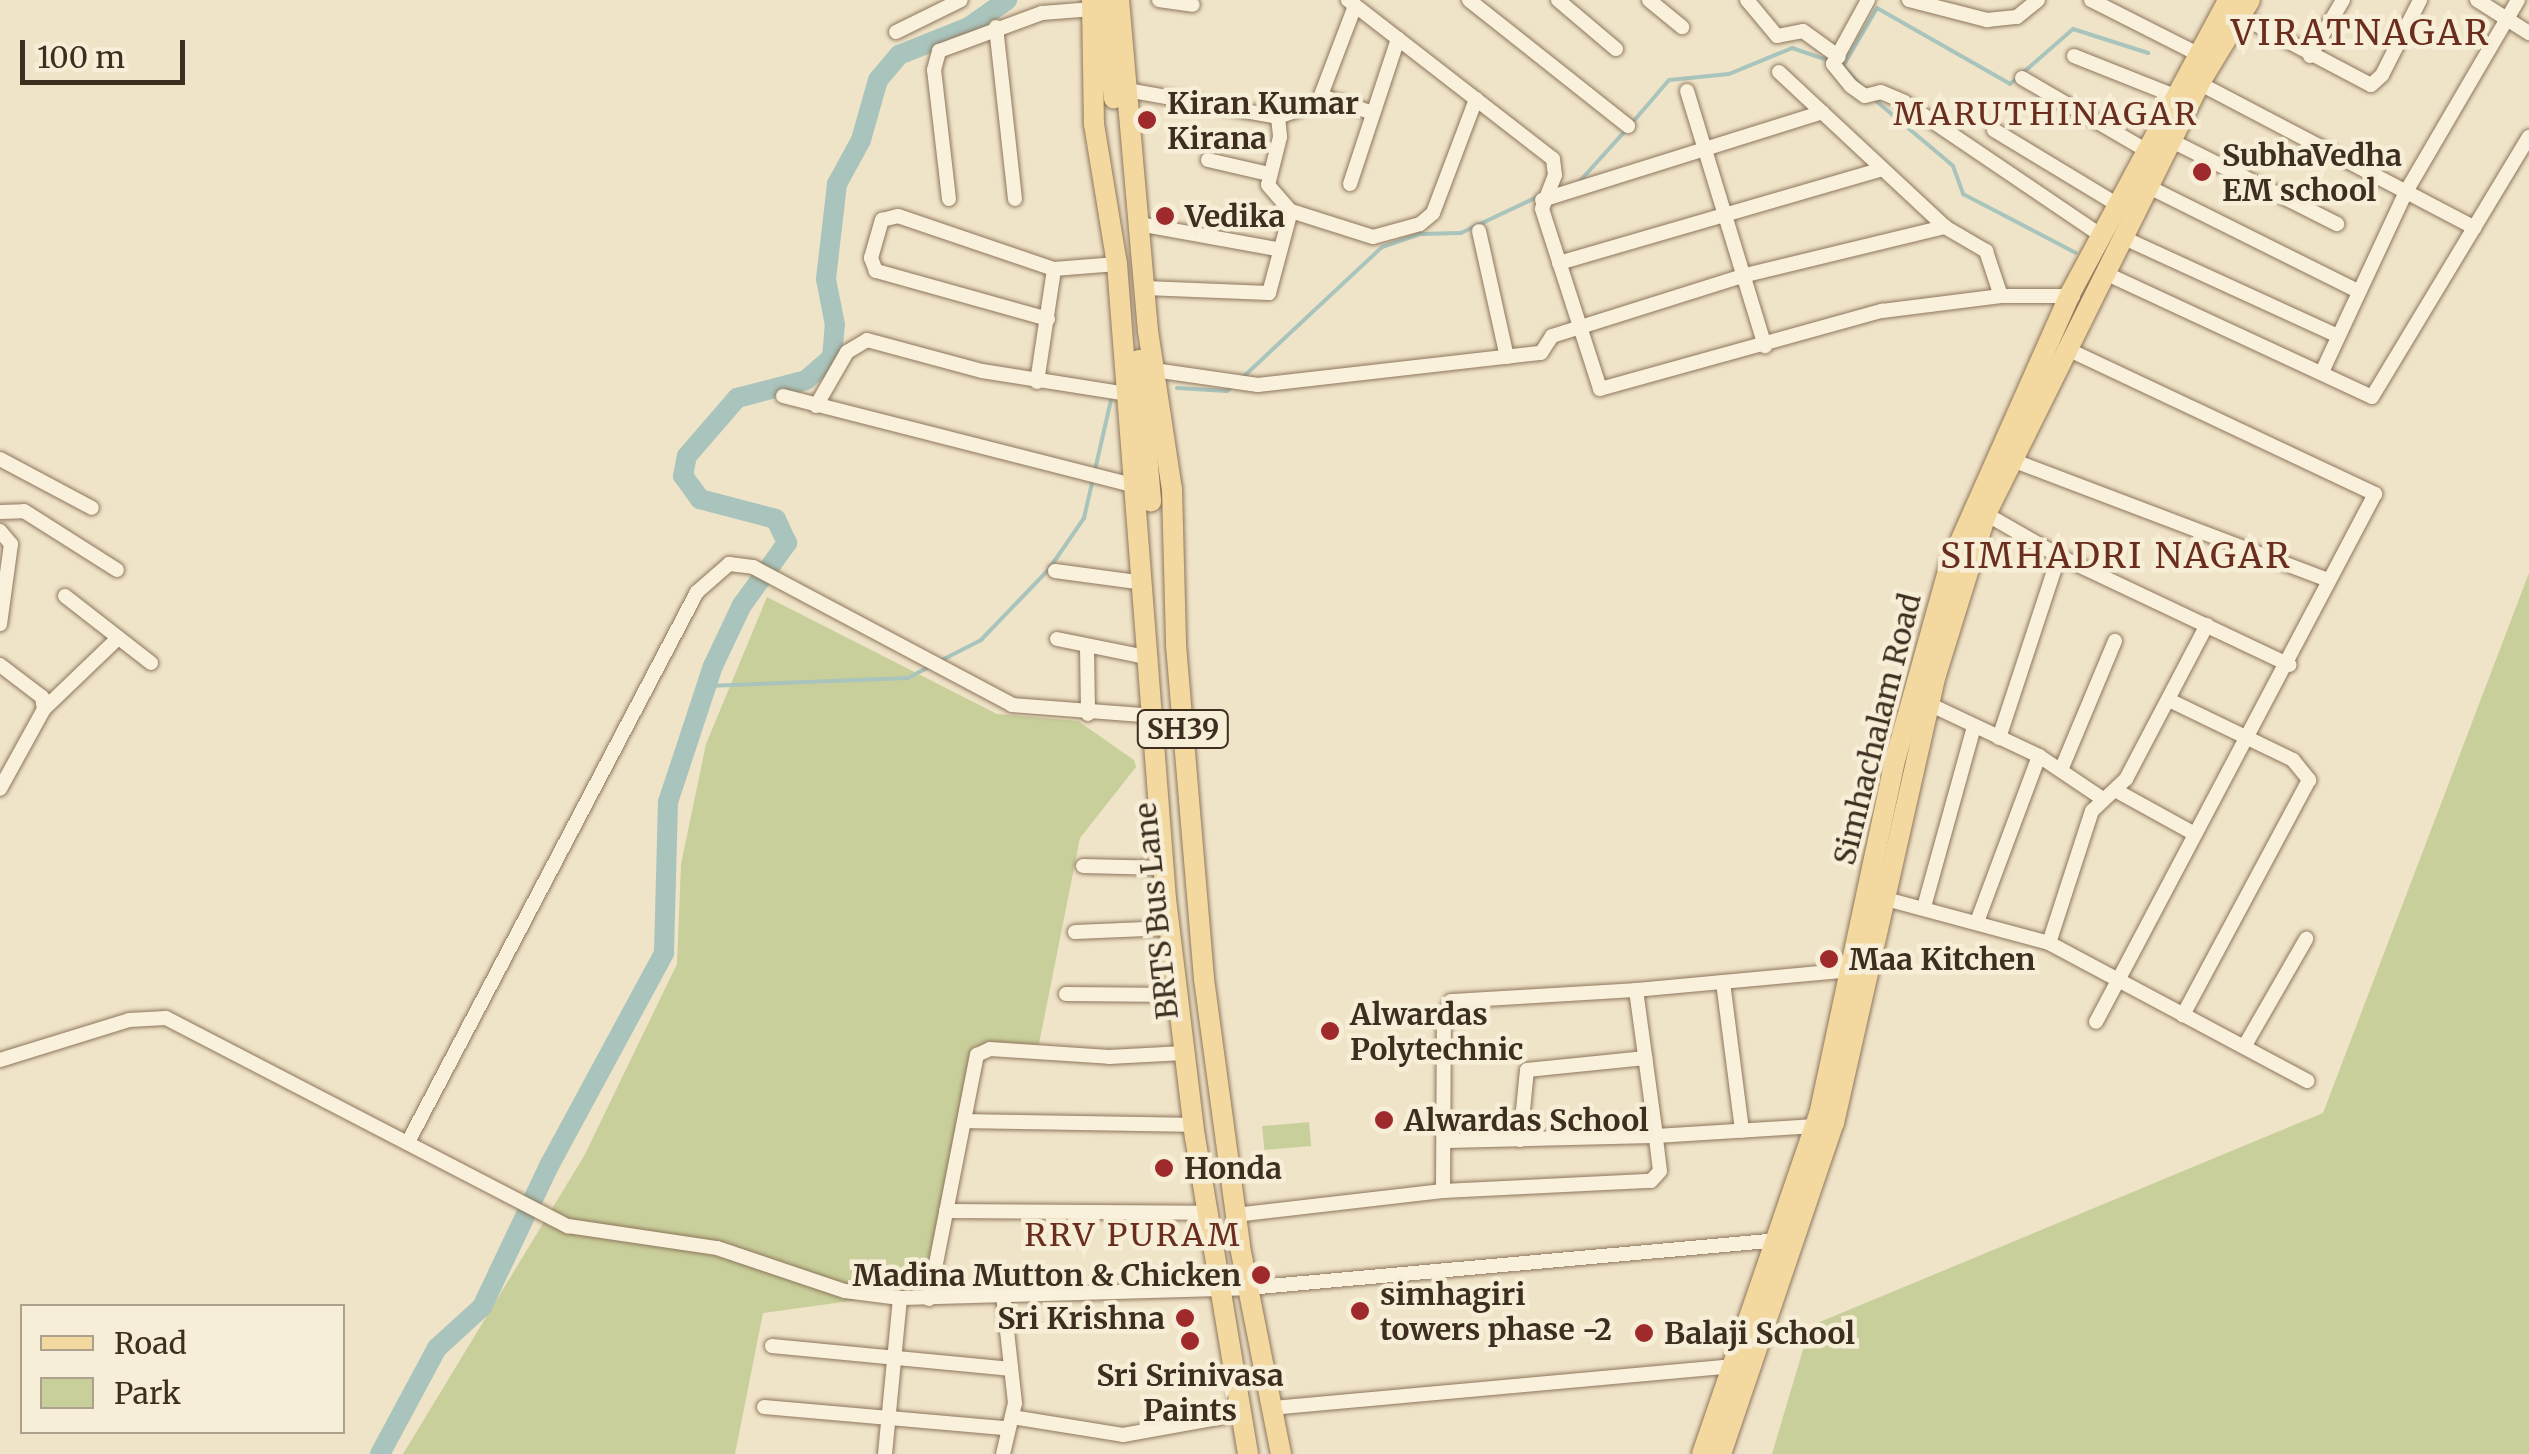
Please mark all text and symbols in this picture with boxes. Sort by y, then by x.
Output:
district label: VIRATNAGAR [2231,12,2491,54]
scale bar [25,20,190,82]
text: 100 m [37,38,125,76]
place label: Kiran Kumar Kirana [1167,85,1359,156]
district label: MARUTHINAGAR [1893,95,2199,133]
marker: Kiran Kumar Kirana [1136,109,1158,131]
place label: SubhaVedha EM school [2222,137,2402,208]
marker: SubhaVedha EM school [2191,161,2213,183]
place label: Vedika [1185,198,1285,234]
marker: Vedika [1154,205,1176,227]
district label: SIMHADRI NAGAR [1940,535,2292,577]
street label: Simhachalam Road [1826,589,1928,869]
road number: SH39 [1136,706,1230,752]
street label: BRTS Bus Lane [1127,801,1185,1021]
place label: Maa Kitchen [1849,941,2035,977]
marker: Maa Kitchen [1818,948,1840,970]
place label: Alwardas Polytechnic [1350,996,1523,1066]
marker: Alwardas Polytechnic [1319,1020,1341,1042]
place label: Alwardas School [1404,1102,1649,1138]
marker: Alwardas School [1373,1109,1395,1131]
place label: Honda [1184,1150,1282,1186]
marker: Honda [1153,1157,1175,1179]
district label: RRV PURAM [1024,1216,1242,1254]
place label: Madina Mutton & Chicken [853,1257,1241,1293]
marker: Madina Mutton & Chicken [1250,1264,1272,1286]
place label: simhagiri towers phase -2 [1380,1276,1612,1346]
place label: Sri Krishna [997,1300,1165,1336]
marker: simhagiri towers phase -2 [1349,1300,1371,1322]
legend [20,1304,345,1434]
marker: Sri Krishna [1174,1307,1196,1329]
place label: Balaji School [1664,1315,1855,1351]
marker: Balaji School [1633,1322,1655,1344]
text: Road [114,1324,187,1362]
marker: Sri Srinivasa Paints [1179,1330,1201,1352]
place label: Sri Srinivasa Paints [1096,1357,1284,1428]
text: Park [114,1374,181,1412]

